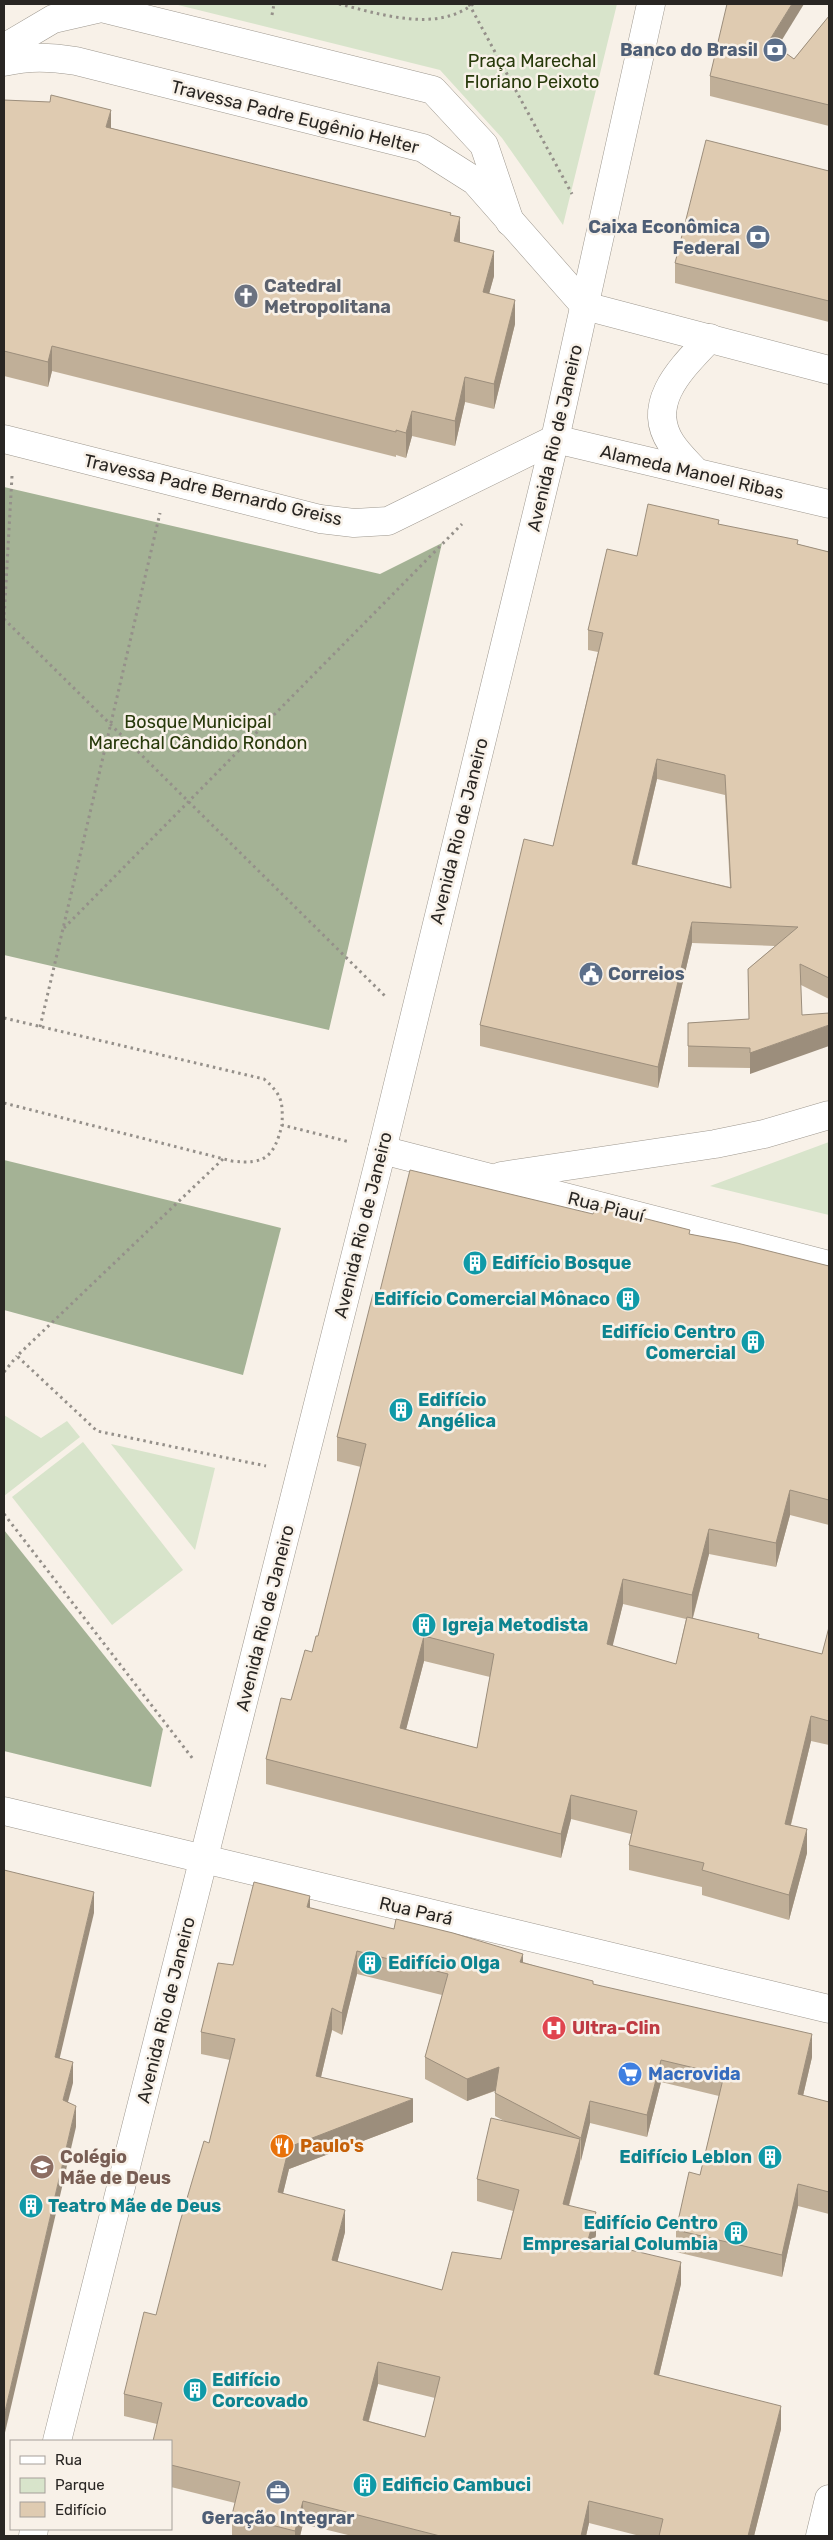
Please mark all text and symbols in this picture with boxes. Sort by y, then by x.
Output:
bank icon: Banco do Brasil [762,37,788,63]
place label: Banco do Brasil [620,39,758,61]
park label: Praça Marechal Floriano Peixoto [465,50,599,93]
street label: Travessa Padre Eugênio Helter [169,76,421,159]
place label: Caixa Econômica Federal [588,216,740,259]
bank icon: Caixa Econômica Federal [745,224,771,250]
place label: Catedral Metropolitana [264,275,391,318]
church icon: Catedral Metropolitana [233,283,259,309]
street label: Avenida Rio de Janeiro [523,342,587,534]
street label: Alameda Manoel Ribas [598,440,786,504]
street label: Travessa Padre Bernardo Greiss [82,450,344,530]
park label: Bosque Municipal Marechal Cândido Rondon [89,711,307,754]
street label: Avenida Rio de Janeiro [425,736,493,926]
public building icon: Correios [578,961,604,987]
place label: Correios [608,963,685,985]
street label: Avenida Rio de Janeiro [329,1130,397,1320]
street label: Rua Piauí [565,1187,648,1228]
building icon: Edifício Bosque [462,1250,488,1276]
place label: Edifício Bosque [492,1252,632,1274]
building icon: Edifício Comercial Mônaco [615,1286,641,1312]
place label: Edifício Comercial Mônaco [374,1288,610,1310]
place label: Edifício Centro Comercial [601,1321,736,1364]
building icon: Edifício Centro Comercial [740,1329,766,1355]
place label: Edifício Angélica [418,1389,496,1432]
building icon: Edifício Angélica [388,1397,414,1423]
street label: Avenida Rio de Janeiro [231,1523,299,1713]
building icon: Igreja Metodista [411,1612,437,1638]
place label: Igreja Metodista [442,1614,588,1636]
street label: Rua Pará [377,1892,455,1930]
street label: Avenida Rio de Janeiro [132,1915,200,2105]
building icon: Edifício Olga [357,1950,383,1976]
place label: Edifício Olga [388,1952,500,1974]
hospital icon: Ultra-Clin [541,2015,567,2041]
place label: Ultra-Clin [572,2017,660,2039]
supermarket icon: Macrovida [617,2061,643,2087]
place label: Macrovida [648,2063,741,2085]
restaurant icon: Paulo's [269,2133,295,2159]
place label: Paulo's [300,2135,364,2157]
building icon: Edifício Leblon [757,2144,783,2170]
place label: Colégio Mãe de Deus [60,2146,171,2189]
place label: Edifício Leblon [619,2146,752,2168]
school or university icon: Colégio Mãe de Deus [29,2154,55,2180]
building icon: Teatro Mãe de Deus [18,2193,44,2219]
place label: Teatro Mãe de Deus [48,2195,221,2217]
place label: Edifício Centro Empresarial Columbia [522,2212,718,2255]
building icon: Edifício Centro Empresarial Columbia [723,2220,749,2246]
place label: Edifício Corcovado [212,2369,308,2412]
building icon: Edifício Corcovado [182,2377,208,2403]
legend [10,2440,172,2530]
text: Rua [55,2451,82,2469]
building icon: Edificio Cambuci [352,2472,378,2498]
place label: Edificio Cambuci [382,2474,531,2496]
text: Parque [55,2476,105,2494]
office icon: Geração Integrar [265,2479,291,2505]
text: Edifício [55,2501,107,2519]
place label: Geração Integrar [202,2507,355,2529]

